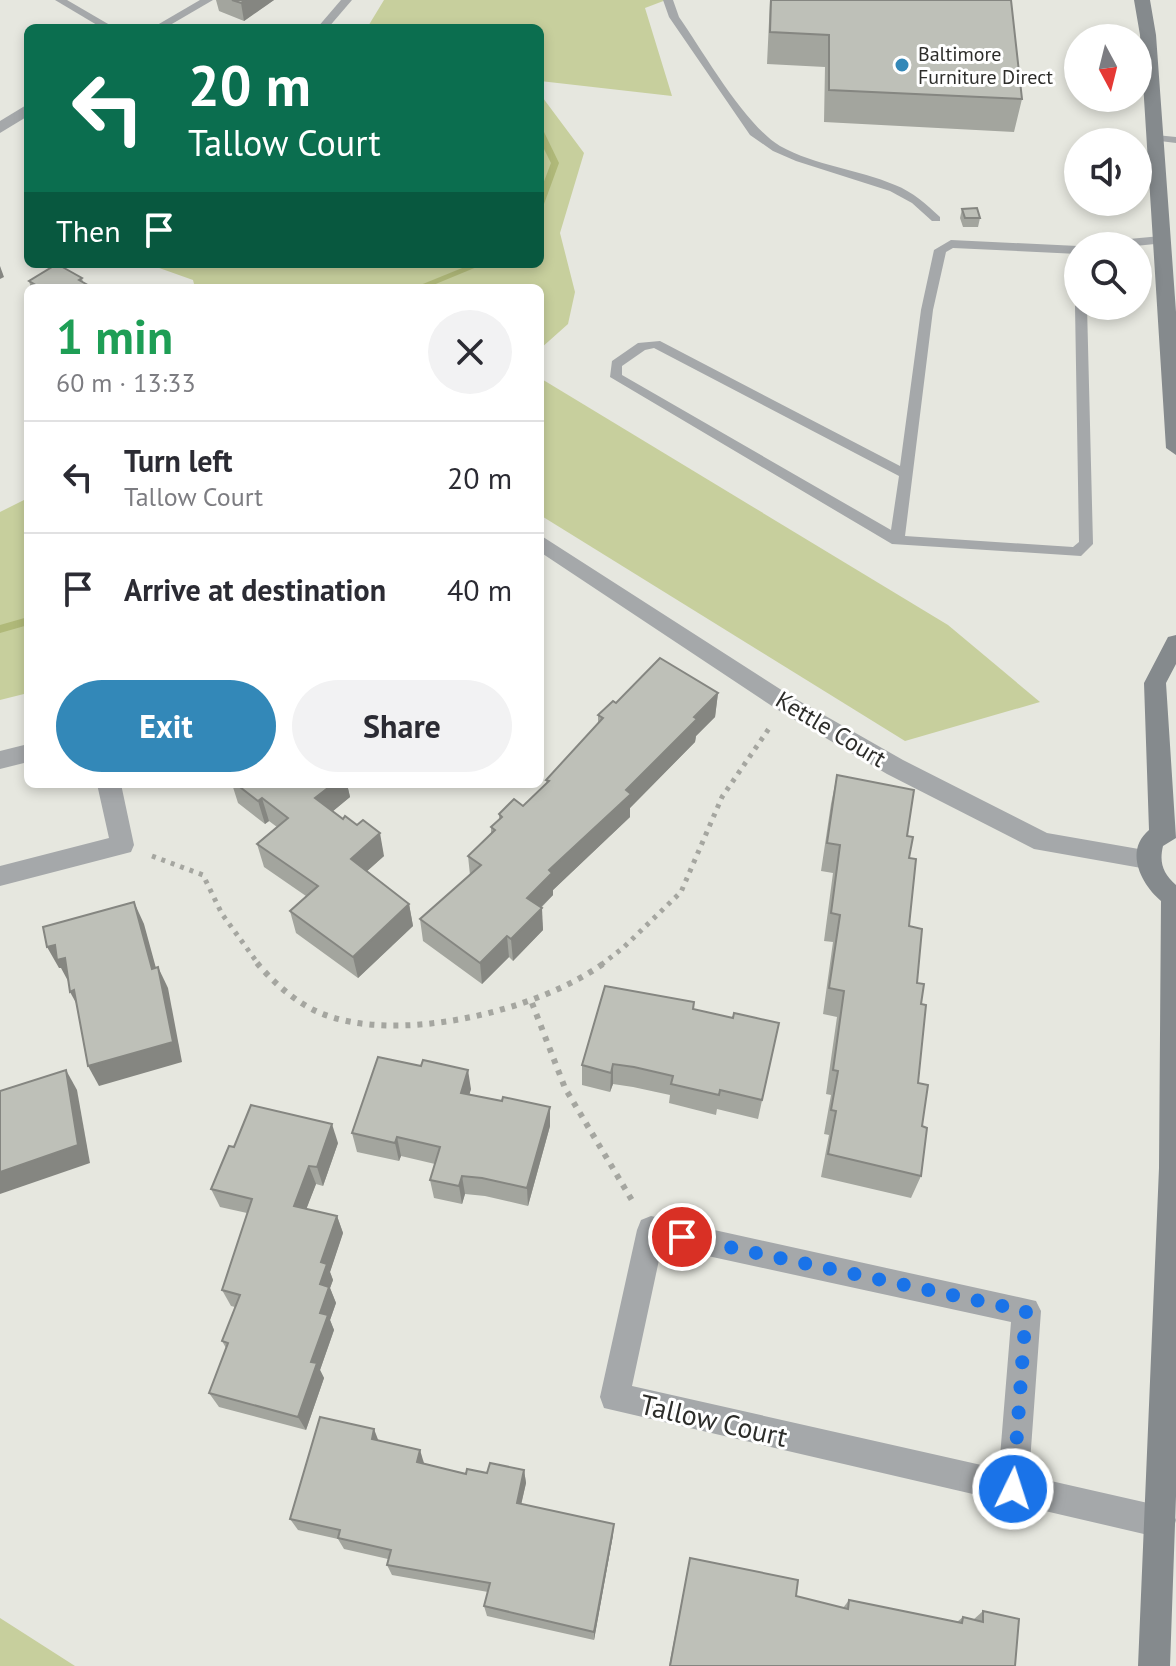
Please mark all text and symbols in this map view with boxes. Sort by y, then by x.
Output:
north arrow [1064,24,1152,112]
map controls [1064,24,1152,320]
place label: Baltimore Furniture Direct [918,41,1053,90]
text: 20 m [188,49,311,121]
icon: left [56,56,160,160]
marker: Baltimore Furniture Direct [893,56,911,74]
text: Tallow Court [188,119,381,166]
button: sound [1064,128,1152,216]
icon: arrive [137,208,181,252]
text: Then [56,211,121,250]
button: search [1064,232,1152,320]
text: 1 min [56,305,173,367]
button: close [428,310,512,394]
text: 60 m · 13:33 [56,366,196,399]
text: Turn left [124,441,232,480]
icon: left [56,455,100,499]
text: 20 m [447,458,512,497]
text: Tallow Court [124,480,263,513]
icon: arrive [56,567,100,611]
text: Arrive at destination [124,570,386,609]
text: 40 m [447,570,512,609]
button: Exit [56,680,276,772]
button: Share [292,680,512,772]
street label: Kettle Court [770,684,892,774]
pin [648,1203,716,1271]
icon: arrive [660,1215,704,1259]
street label: Tallow Court [637,1385,792,1455]
position arrow [971,1447,1055,1531]

